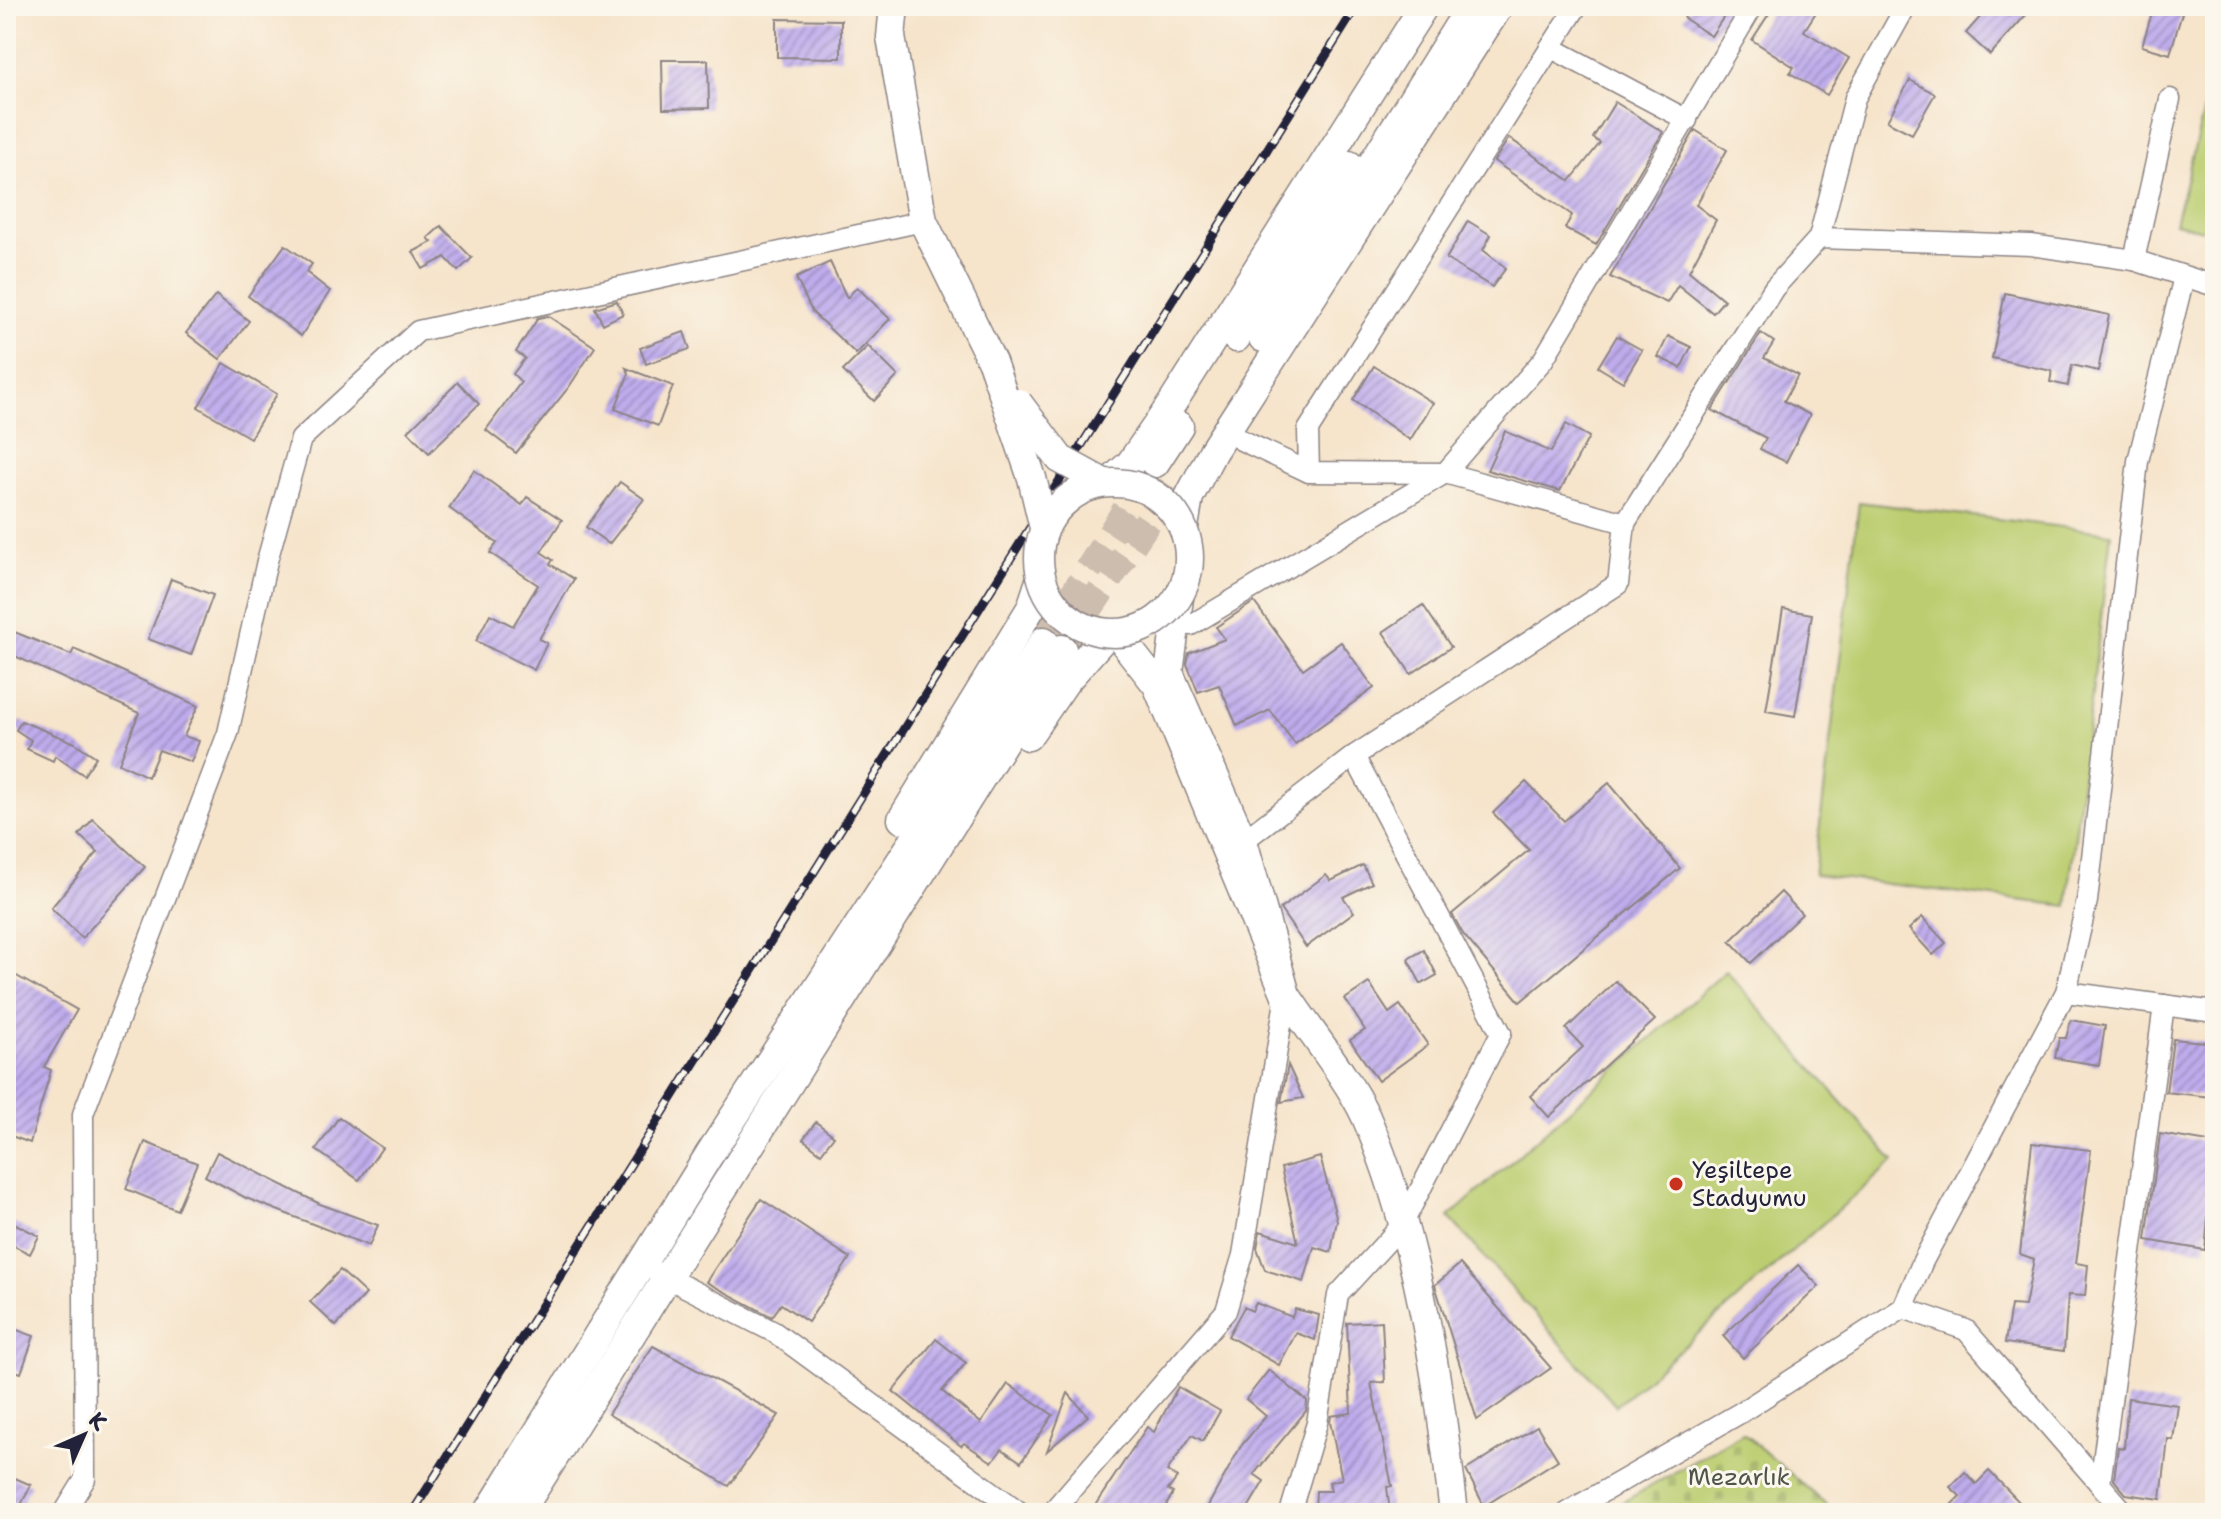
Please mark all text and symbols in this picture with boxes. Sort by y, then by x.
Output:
place label: Yeşiltepe Stadyumu [1692,1154,1807,1214]
marker: Yeşiltepe Stadyumu [1667,1175,1685,1193]
north arrow [44,1395,124,1475]
text: K [82,1406,113,1437]
park label: Mezarlık [1688,1461,1790,1493]

